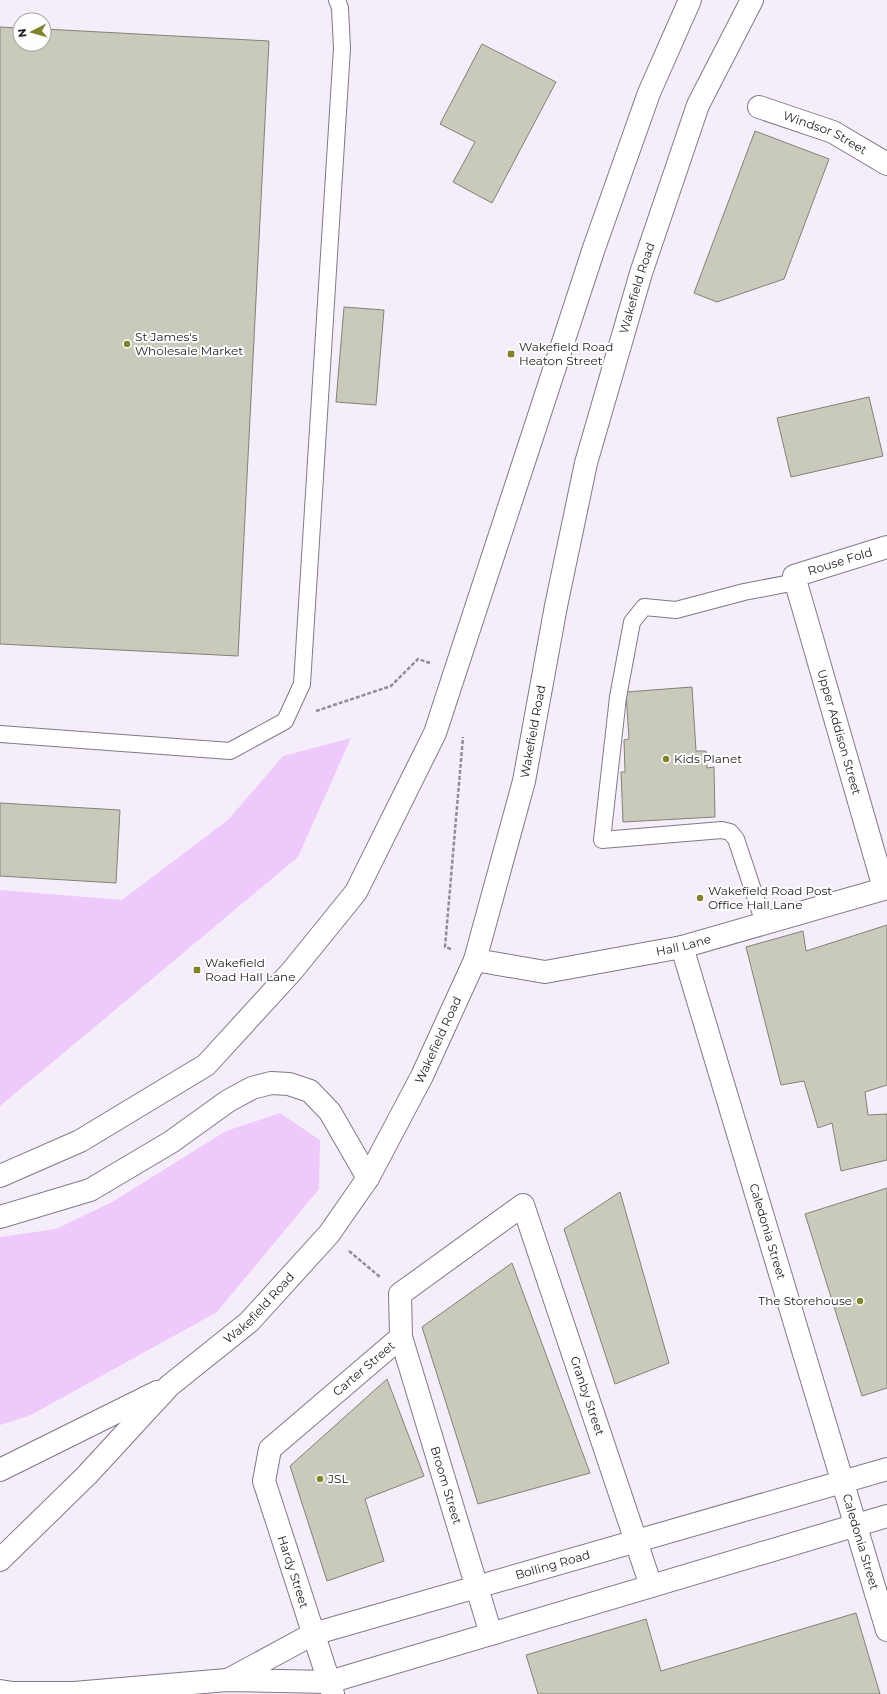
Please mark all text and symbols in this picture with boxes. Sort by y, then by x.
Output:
north arrow [12,12,52,52]
text: N [15,28,29,38]
street label: Windsor Street [781,108,870,157]
street label: Wakefield Road [616,240,658,335]
place label: St James's Wholesale Market [135,329,243,358]
marker: St James's Wholesale Market [122,339,132,349]
place label: Wakefield Road Heaton Street [519,339,613,368]
marker: Wakefield Road Heaton Street [506,349,516,359]
street label: Rouse Fold [806,544,874,578]
street label: Upper Addison Street [814,667,865,796]
street label: Wakefield Road [517,684,548,779]
place label: Kids Planet [674,751,742,766]
marker: Kids Planet [661,754,671,764]
place label: Wakefield Road Post Office Hall Lane [708,883,832,912]
marker: Wakefield Road Post Office Hall Lane [695,893,705,903]
street label: Hall Lane [655,931,713,959]
place label: Wakefield Road Hall Lane [205,955,295,984]
marker: Wakefield Road Hall Lane [192,965,202,975]
street label: Wakefield Road [411,994,464,1086]
street label: Caledonia Street [746,1181,789,1281]
street label: Wakefield Road [220,1269,297,1346]
place label: The Storehouse [758,1293,852,1308]
marker: The Storehouse [855,1296,865,1306]
street label: Carter Street [330,1338,398,1399]
street label: Granby Street [567,1354,608,1437]
street label: Broom Street [428,1444,465,1526]
place label: JSL [327,1471,348,1486]
marker: JSL [315,1474,325,1484]
street label: Caledonia Street [840,1492,883,1592]
street label: Hardy Street [275,1534,312,1610]
street label: Bolling Road [513,1547,592,1583]

